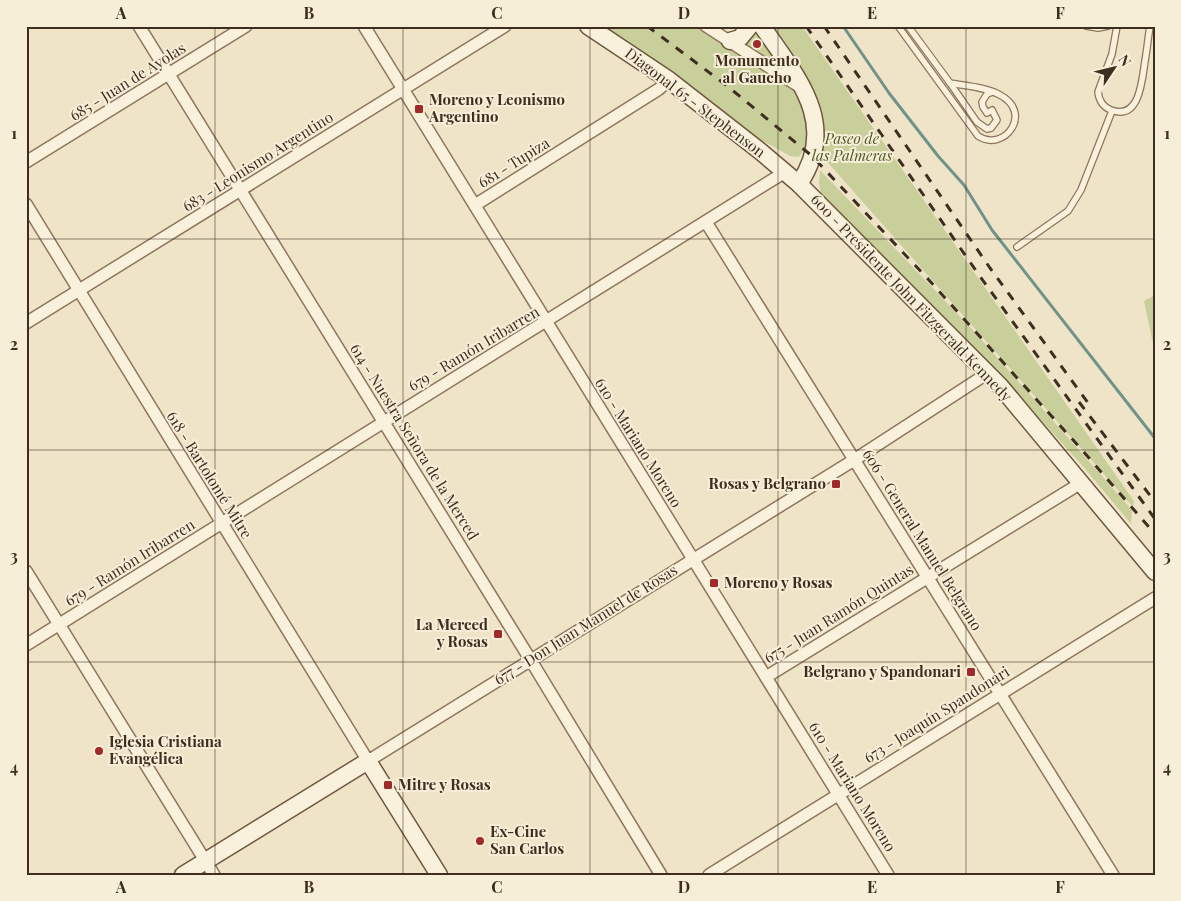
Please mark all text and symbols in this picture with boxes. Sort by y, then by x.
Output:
text: A [115,2,127,23]
text: B [304,2,315,23]
text: C [491,2,503,23]
text: D [678,2,690,23]
text: E [867,2,877,23]
text: F [1055,2,1065,23]
street label: 685 - Juan de Ayolas [66,37,189,125]
marker: Monumento al Gaucho [751,38,763,50]
north arrow [1088,42,1138,92]
street label: Diagonal 65 - Stephenson [621,43,770,162]
place label: Monumento al Gaucho [715,50,799,87]
text: N [1114,51,1136,70]
place label: Moreno y Leonismo Argentino [428,89,565,126]
marker: Moreno y Leonismo Argentino [413,103,425,115]
street label: 683 - Leonismo Argentino [178,107,337,216]
text: 1 [11,122,17,143]
text: 1 [1164,122,1170,143]
park label: Paseo de las Palmeras [812,128,892,165]
street label: 681 - Tupiza [474,132,553,192]
street label: 600 - Presidente John Fitzgerald Kennedy [807,189,1017,406]
street label: 679 - Ramón Iribarren [404,301,543,395]
text: 2 [10,333,18,354]
text: 2 [1163,333,1171,354]
street label: 614 - Nuestra Señora de la Merced [346,340,484,544]
street label: 610 - Mariano Moreno [591,374,687,511]
street label: 618 - Bartolomé Mitre [163,407,257,542]
street label: 606 - General Manuel Belgrano [859,445,987,634]
place label: Rosas y Belgrano [709,473,826,493]
marker: Rosas y Belgrano [830,478,842,490]
street label: 679 - Ramón Iribarren [61,514,198,610]
text: 3 [10,545,18,566]
text: 3 [1163,545,1171,566]
street label: 677 - Don Juan Manuel de Rosas [490,559,681,689]
street label: 675 - Juan Ramón Quintas [760,559,917,667]
place label: Moreno y Rosas [724,572,833,592]
marker: Moreno y Rosas [708,577,720,589]
place label: La Merced y Rosas [416,614,488,651]
marker: La Merced y Rosas [492,628,504,640]
place label: Belgrano y Spandonari [803,661,961,681]
street label: 673 - Joaquín Spandonari [860,661,1013,767]
marker: Belgrano y Spandonari [965,666,977,678]
street label: 610 - Mariano Moreno [805,718,901,855]
place label: Iglesia Cristiana Evangélica [109,731,222,768]
marker: Iglesia Cristiana Evangélica [93,745,105,757]
text: 4 [10,756,18,777]
text: 4 [1163,756,1171,777]
place label: Mitre y Rosas [398,774,491,794]
marker: Mitre y Rosas [382,779,394,791]
place label: Ex-Cine San Carlos [490,821,564,858]
marker: Ex-Cine San Carlos [474,835,486,847]
text: A [115,876,127,897]
text: B [304,876,315,897]
text: C [491,876,503,897]
text: D [678,876,690,897]
text: E [867,876,877,897]
text: F [1055,876,1065,897]

